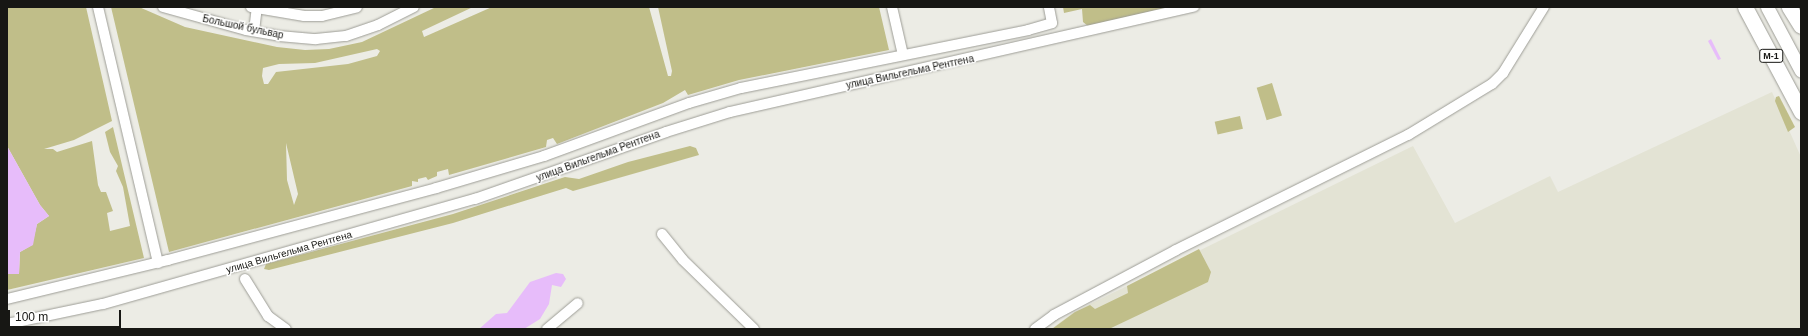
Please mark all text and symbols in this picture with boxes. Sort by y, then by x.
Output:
street label: Большой бульвар [201,13,285,41]
road number: М-1 [1759,49,1783,63]
street label: улица Вильгельма Рентгена [845,53,975,91]
street label: улица Вильгельма Рентгена [535,128,661,184]
street label: улица Вильгельма Рентгена [225,228,353,276]
scale bar [10,302,123,328]
text: 100 m [15,310,48,324]

